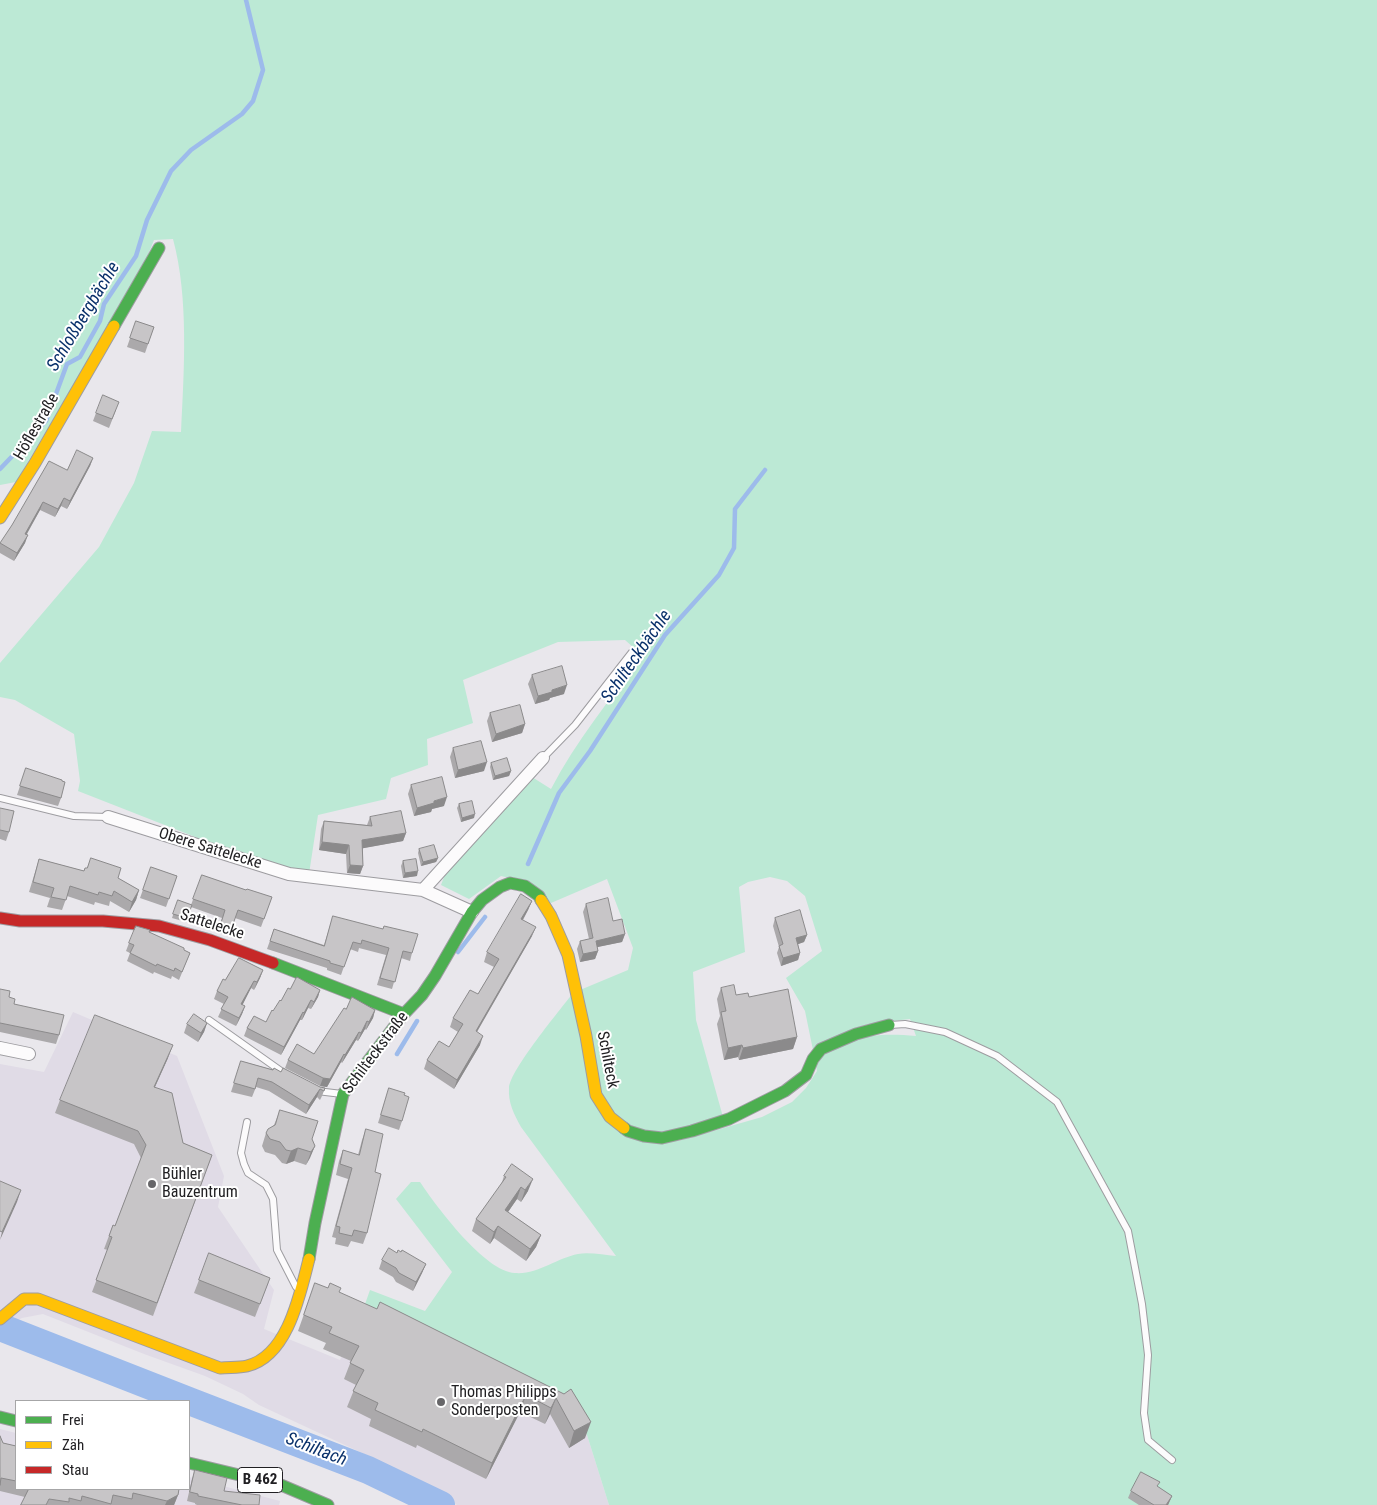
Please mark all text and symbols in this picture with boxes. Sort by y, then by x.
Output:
water label: Schloßbergbächle [43,258,125,376]
street label: Höflestraße [10,390,64,464]
water label: Schilteckbächle [597,606,677,708]
street label: Obere Sattelecke [156,824,264,874]
street label: Sattelecke [178,906,246,944]
street label: Schilteckstraße [339,1008,413,1098]
street label: Schilteck [592,1030,622,1090]
place label: Bühler Bauzentrum [162,1165,238,1203]
marker: Bühler Bauzentrum [146,1178,158,1190]
place label: Thomas Philipps Sonderposten [451,1383,556,1421]
marker: Thomas Philipps Sonderposten [435,1396,447,1408]
legend [15,1400,190,1490]
text: Frei [62,1411,84,1429]
water label: Schiltach [282,1429,350,1471]
text: Zäh [62,1436,84,1454]
text: Stau [62,1461,89,1479]
road number: B 462 [238,1468,282,1492]

